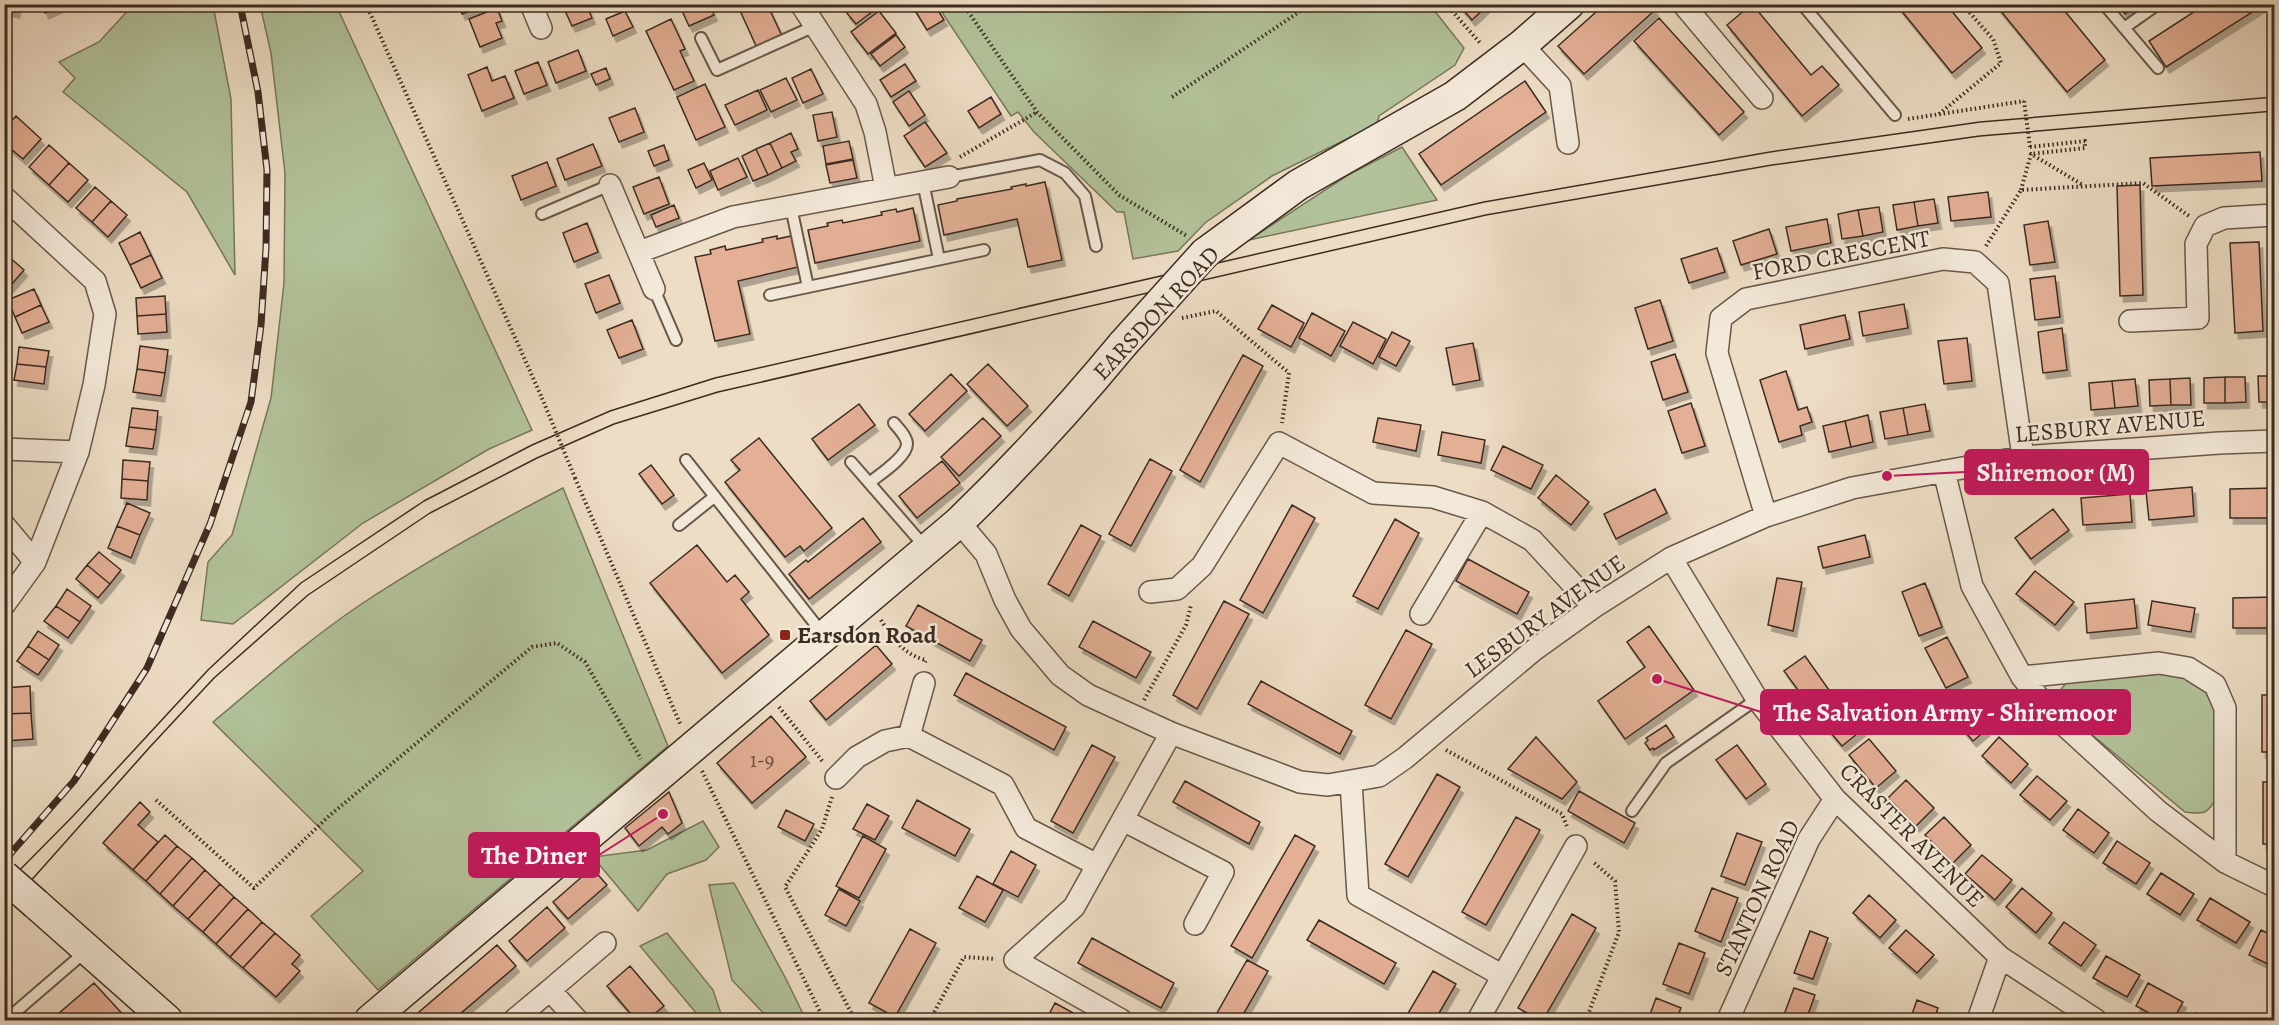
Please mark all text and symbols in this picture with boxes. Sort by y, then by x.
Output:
street label: FORD CRESCENT [1749,222,1933,288]
street label: EARSDON ROAD [1085,239,1227,387]
street label: LESBURY AVENUE [2013,402,2207,450]
callout: Shiremoor (M) [1965,450,2148,494]
text: Shiremoor (M) [1977,455,2135,490]
street label: LESBURY AVENUE [1458,547,1632,685]
place label: Earsdon Road [797,619,937,651]
marker: Earsdon Road [778,628,792,642]
callout: The Salvation Army - Shiremoor [1761,690,2130,734]
text: The Salvation Army - Shiremoor [1773,695,2117,730]
house number: 1-9 [750,746,774,774]
street label: CRASTER AVENUE [1833,756,1991,914]
street label: STANTON ROAD [1707,815,1807,981]
callout: The Diner [469,833,599,877]
text: The Diner [481,838,587,873]

